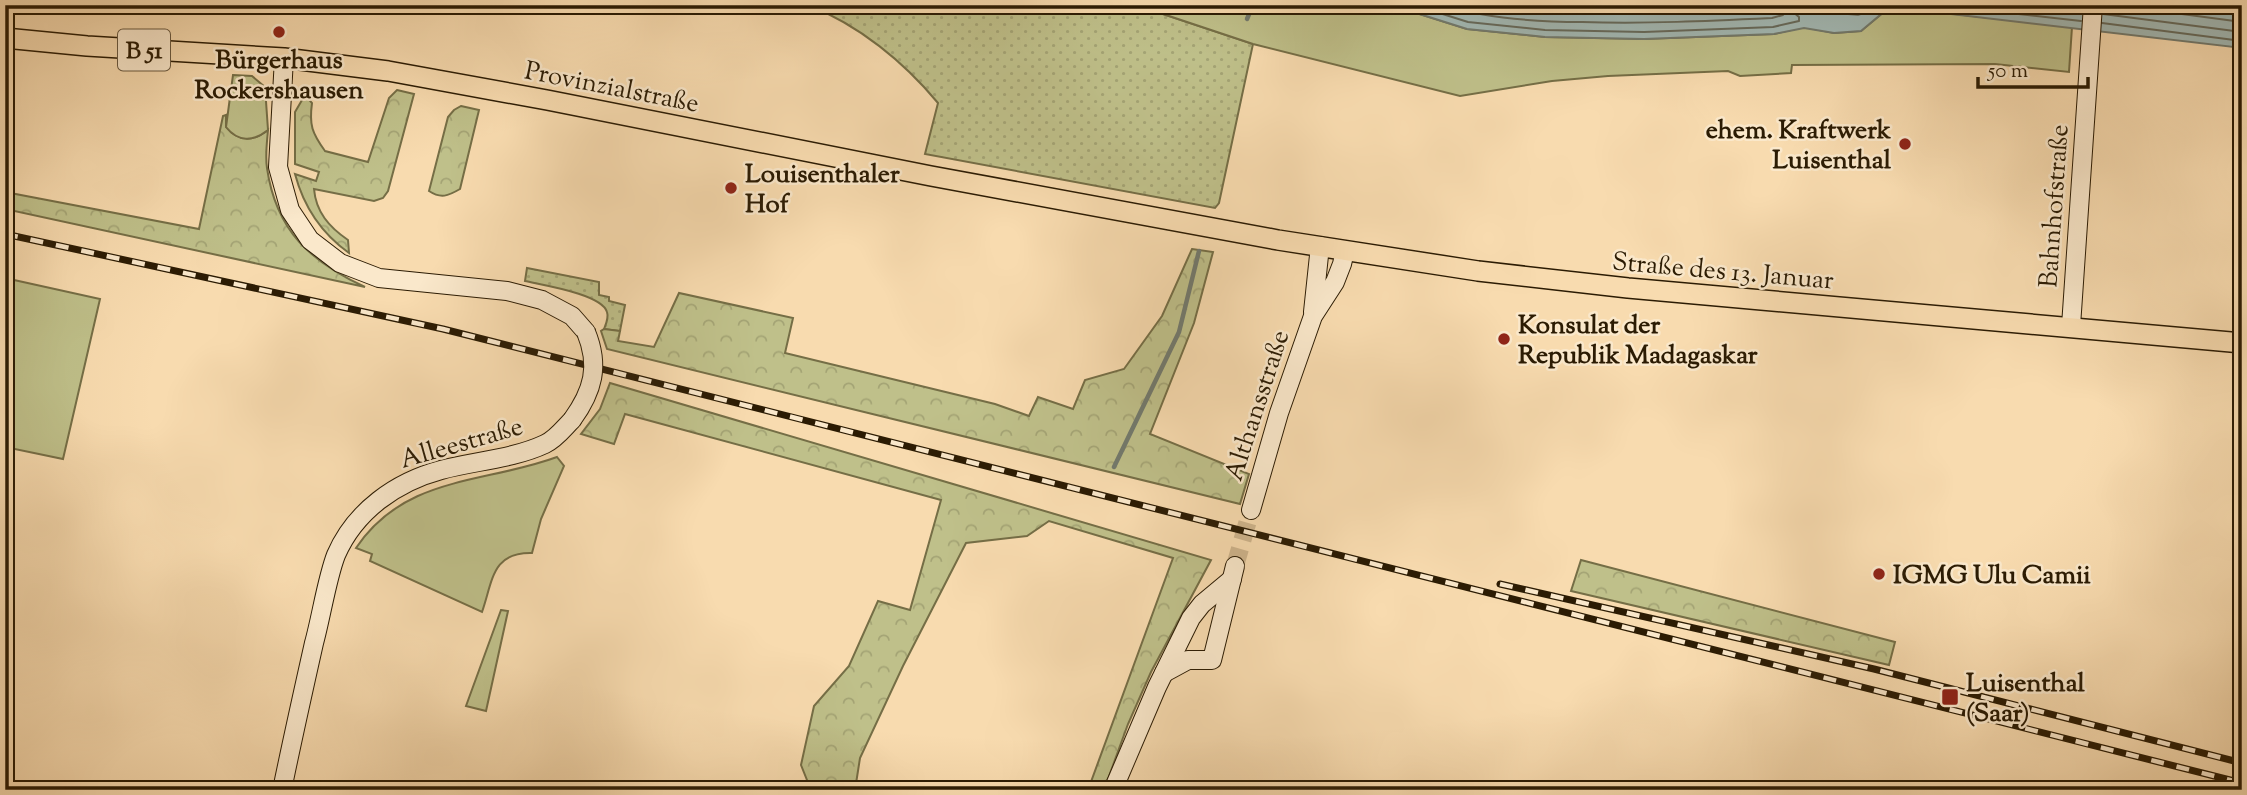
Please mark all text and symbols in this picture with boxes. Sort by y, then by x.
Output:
marker: Bürgerhaus Rockershausen [271,24,287,40]
road number: B 51 [118,30,170,70]
place label: Bürgerhaus Rockershausen [194,43,364,110]
scale bar [1978,46,2088,90]
street label: Provinzialstraße [521,53,702,123]
text: 50 m [1987,57,2028,87]
place label: ehem. Kraftwerk Luisenthal [1706,113,1892,180]
street label: Bahnhofstraße [2031,123,2080,289]
marker: ehem. Kraftwerk Luisenthal [1897,136,1913,152]
place label: Louisenthaler Hof [745,157,900,224]
marker: Louisenthaler Hof [723,180,739,196]
street label: Straße des 13. Januar [1610,244,1835,301]
place label: Konsulat der Republik Madagaskar [1518,308,1758,375]
street label: Althansstraße [1217,326,1300,486]
marker: Konsulat der Republik Madagaskar [1496,331,1512,347]
street label: Alleestraße [396,409,527,480]
place label: IGMG Ulu Camii [1893,558,2091,595]
marker: IGMG Ulu Camii [1871,566,1887,582]
place label: Luisenthal (Saar) [1966,666,2086,733]
marker: Luisenthal (Saar) [1940,687,1960,707]

